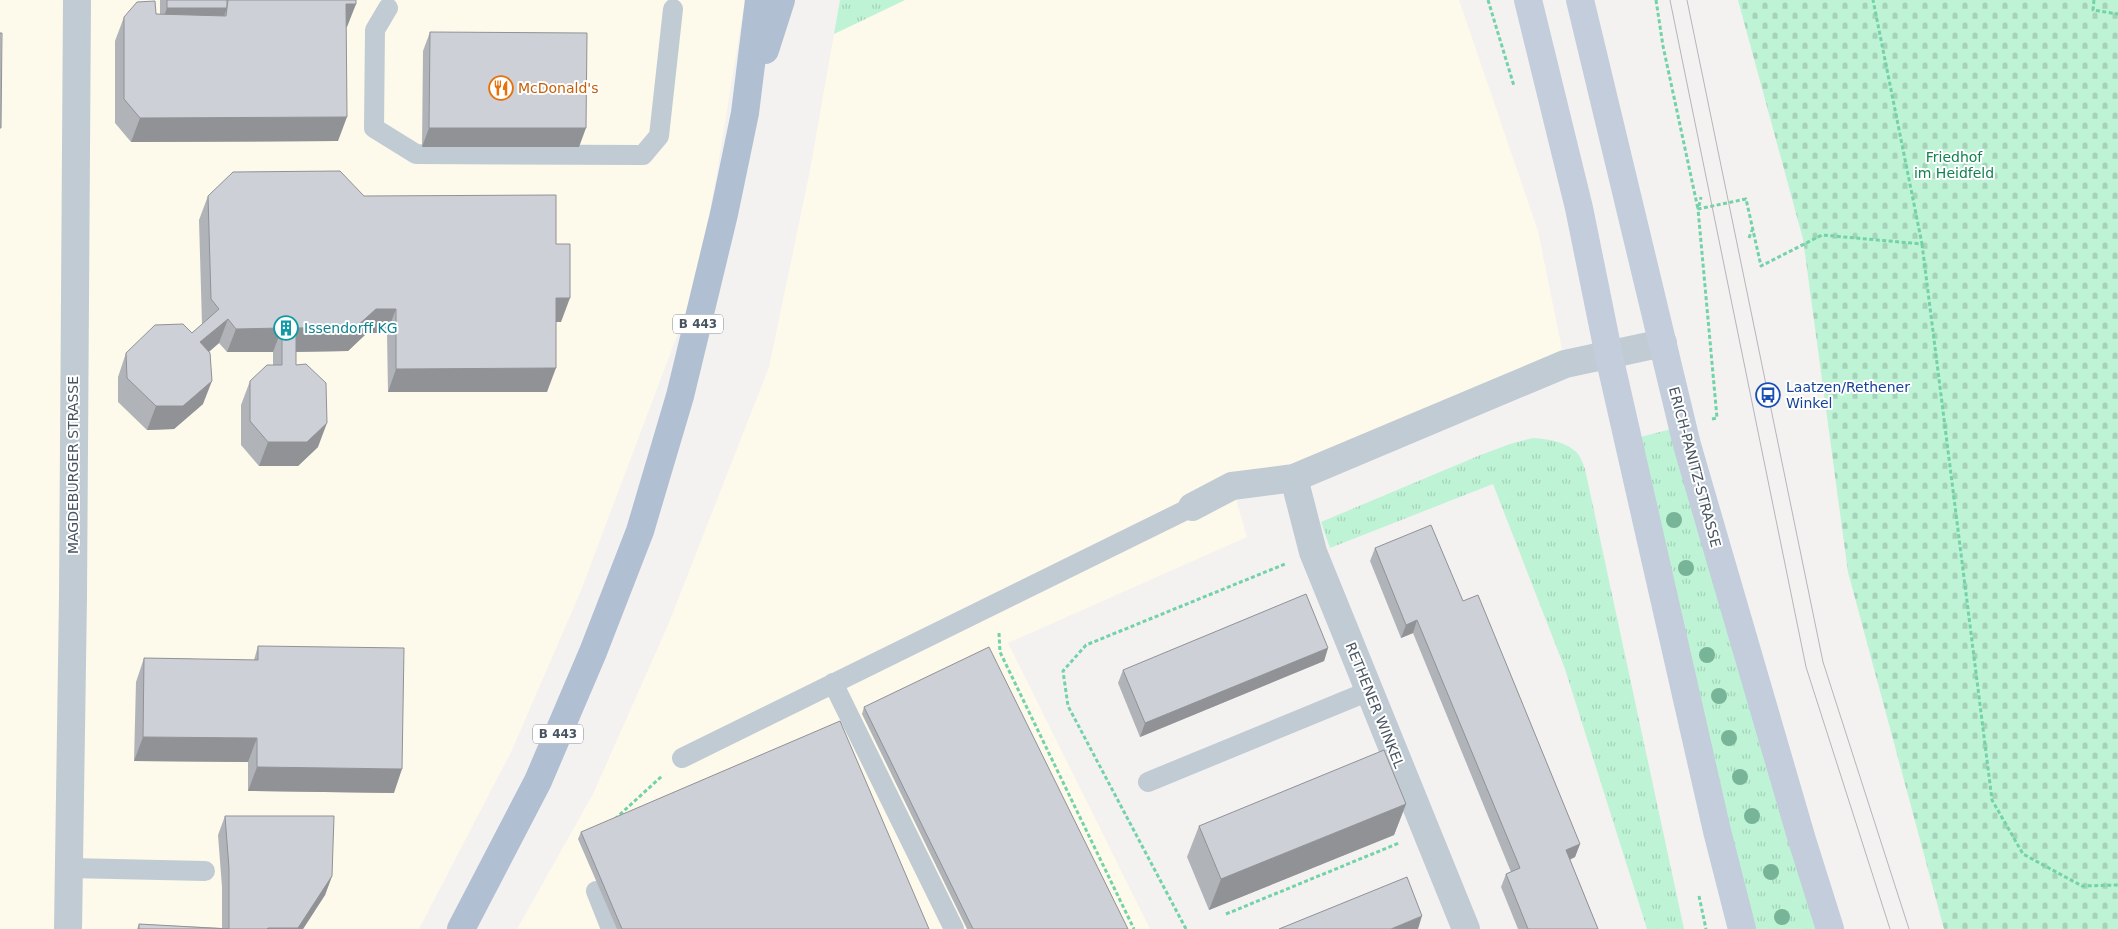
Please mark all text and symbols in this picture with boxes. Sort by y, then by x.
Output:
restaurant icon: McDonald's [488,75,514,101]
place label: McDonald's [518,80,599,96]
park label: Friedhof im Heidfeld [1914,149,1994,181]
road number: B 443 [673,314,723,334]
building icon: Issendorff KG [273,315,299,341]
place label: Issendorff KG [304,320,398,336]
street label: MAGDEBURGER STRASSE [65,376,81,554]
place label: Laatzen/Rethener Winkel [1786,379,1910,411]
bus stop icon: Laatzen/Rethener Winkel [1755,382,1781,408]
street label: ERICH-PANITZ-STRASSE [1666,385,1724,549]
street label: RETHENER WINKEL [1342,640,1408,770]
road number: B 443 [533,724,583,744]

